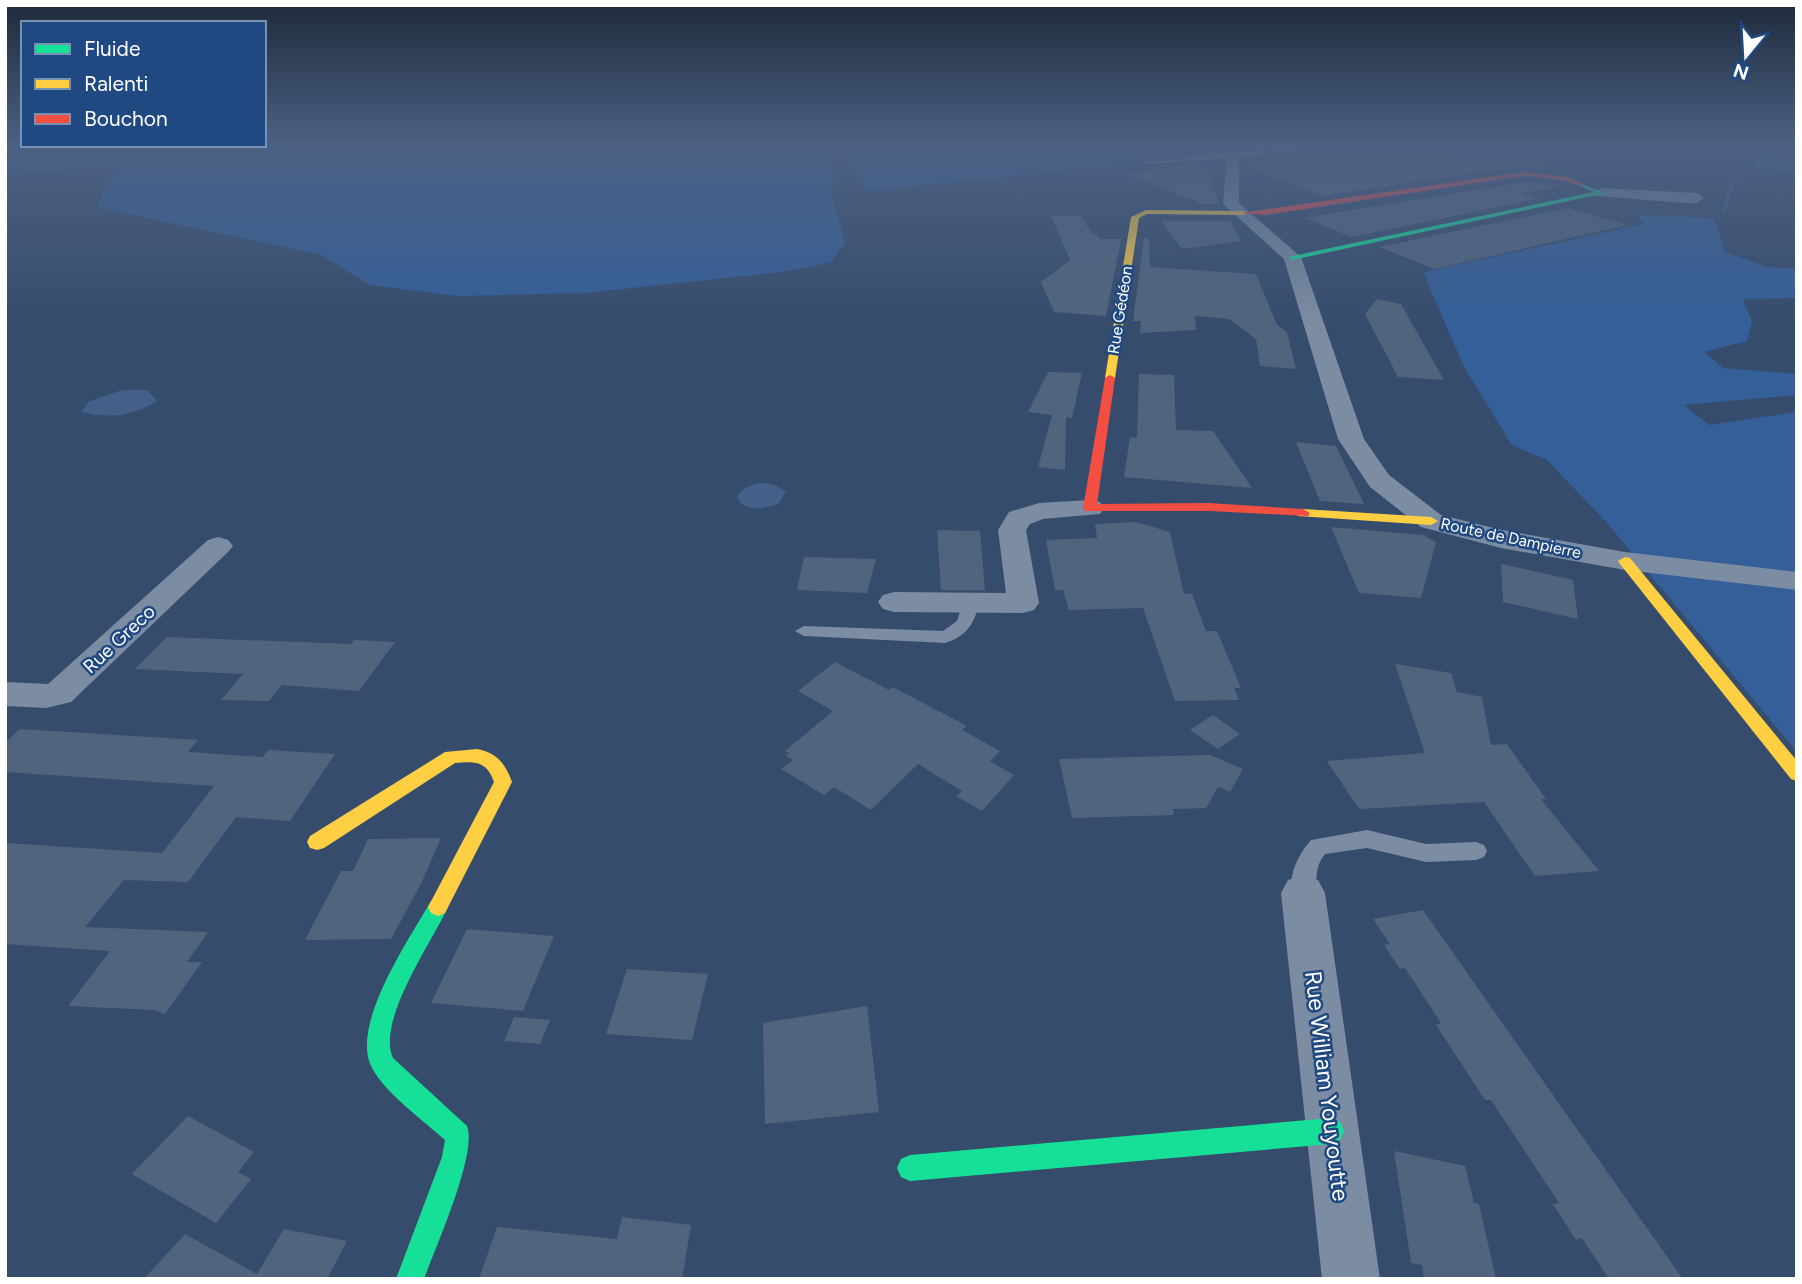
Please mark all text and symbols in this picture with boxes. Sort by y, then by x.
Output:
legend [21,21,266,147]
north arrow [1711,21,1781,91]
text: Fluide [84,36,140,61]
text: N [1730,58,1751,85]
text: Ralenti [84,71,148,96]
text: Bouchon [84,106,168,131]
street label: Rue Gédéon [1104,265,1136,355]
street label: Route de Dampierre [1439,514,1583,562]
street label: Rue Greco [78,600,160,678]
street label: Rue William Youyoutte [1299,969,1355,1203]

